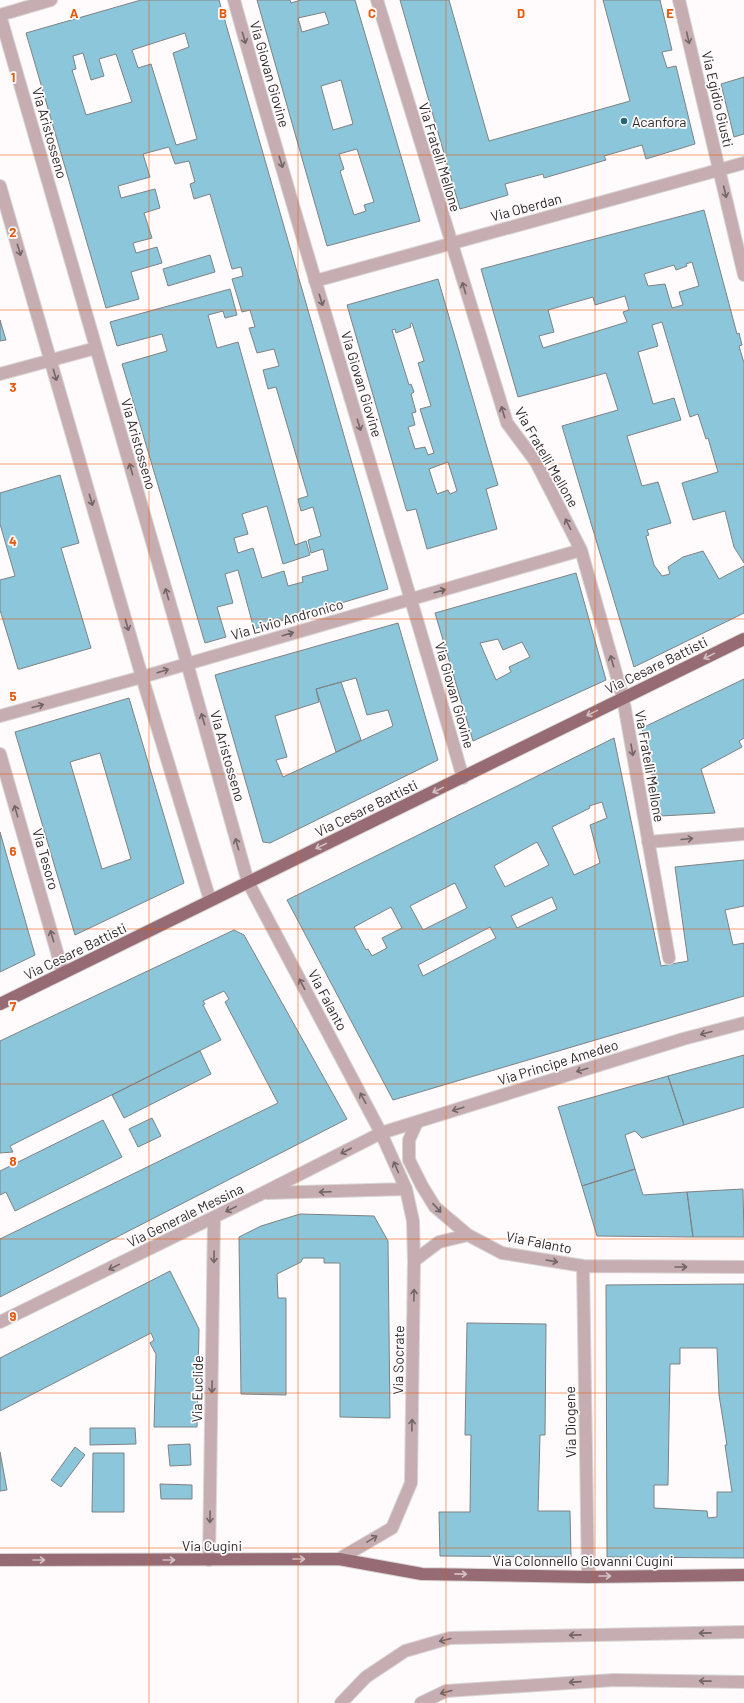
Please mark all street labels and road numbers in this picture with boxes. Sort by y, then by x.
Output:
street label: Via Giovan Giovine [247,19,293,129]
street label: Via Egidio Giusti [699,49,737,149]
street label: Via Aristosseno [29,85,71,181]
street label: Via Fratelli Mellone [415,100,465,214]
street label: Via Oberdan [489,189,563,225]
street label: Via Giovan Giovine [338,329,386,439]
street label: Via Aristosseno [118,396,160,492]
street label: Via Fratelli Mellone [511,404,583,510]
street label: Via Livio Andronico [229,595,345,643]
street label: Via Cesare Battisti [602,633,710,697]
street label: Via Giovan Giovine [432,640,478,750]
street label: Via Aristosseno [207,708,249,804]
street label: Via Fratelli Mellone [632,709,668,823]
street label: Via Cesare Battisti [312,776,420,840]
street label: Via Tesoro [29,826,63,892]
street label: Via Cesare Battisti [21,919,129,983]
street label: Via Falanto [305,966,351,1034]
street label: Via Principe Amedeo [496,1036,620,1088]
street label: Via Generale Messina [124,1179,246,1251]
street label: Via Falanto [505,1227,573,1257]
street label: Via Socrate [389,1325,407,1395]
street label: Via Euclide [188,1355,206,1423]
street label: Via Diogene [561,1386,579,1458]
street label: Via Cugini [182,1537,242,1554]
street label: Via Colonnello Giovanni Cugini [493,1552,673,1569]

